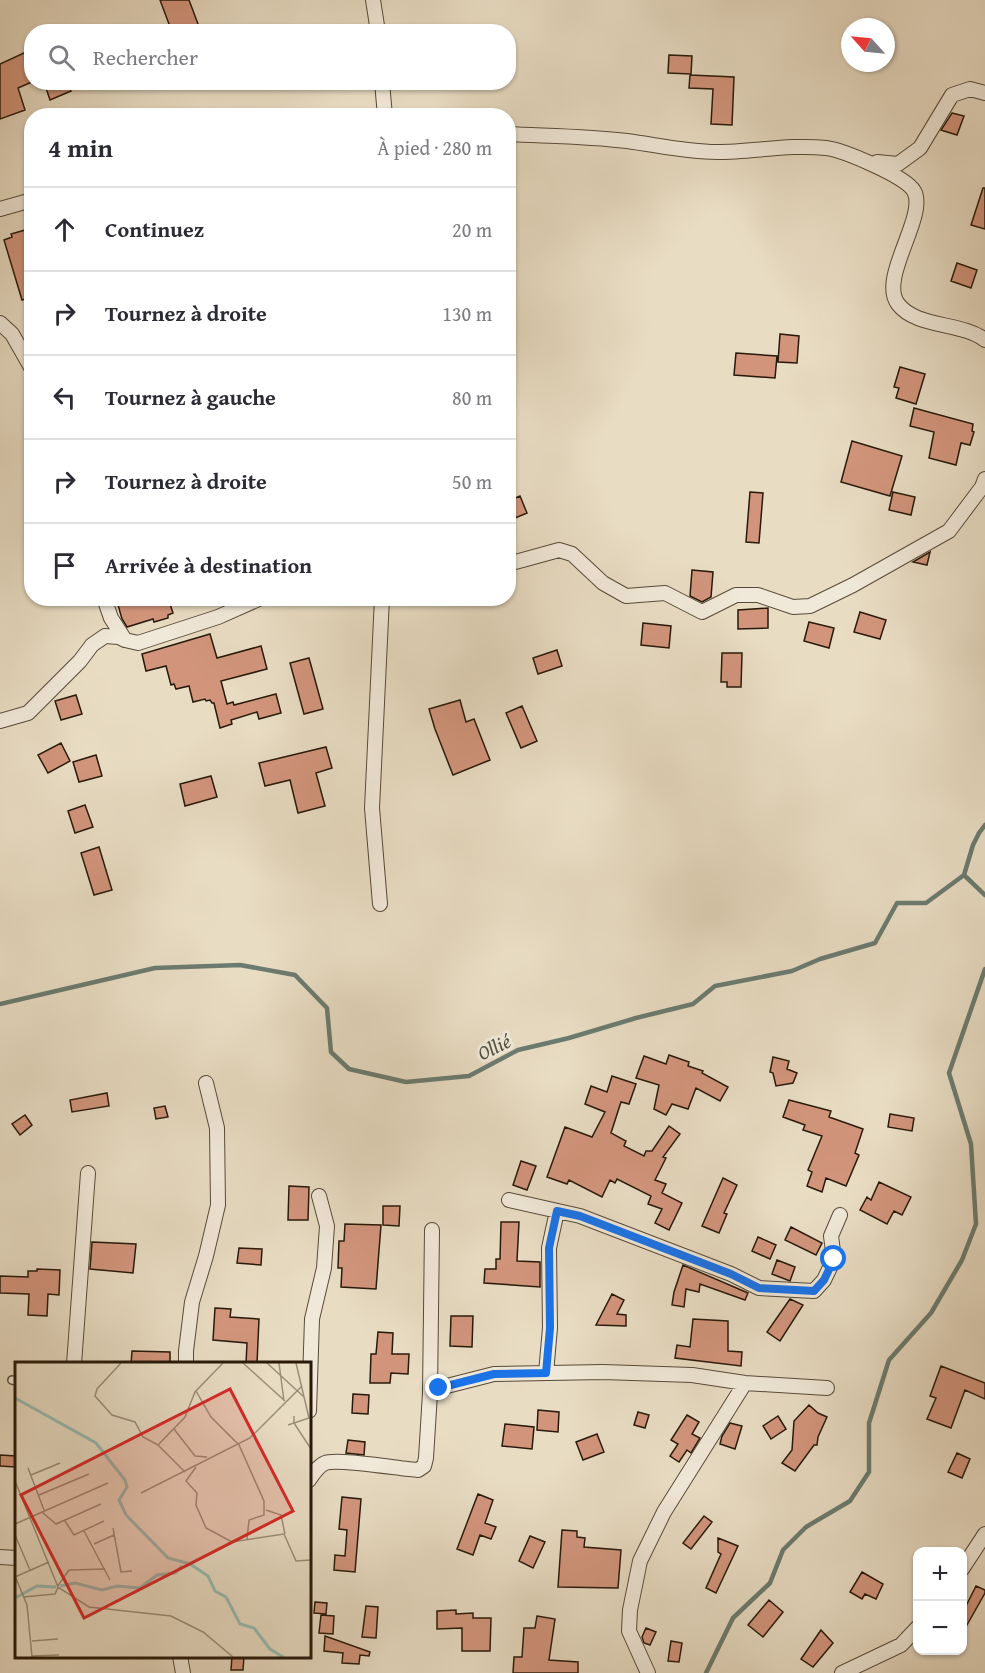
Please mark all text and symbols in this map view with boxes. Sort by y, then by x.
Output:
north arrow [841,18,895,72]
search box [24,24,516,90]
icon: search [45,41,78,74]
text: Rechercher [93,41,198,73]
text: 4 min [48,128,113,167]
text: À pied · 280 m [377,133,492,162]
icon: ahead [48,213,81,246]
text: Continuez [105,213,204,245]
text: 20 m [452,215,492,244]
icon: right [48,297,81,330]
text: Tournez à droite [105,297,267,329]
text: 130 m [442,299,492,328]
icon: left [48,381,81,414]
text: Tournez à gauche [105,381,276,413]
text: 80 m [452,383,492,412]
icon: right [48,465,81,498]
text: Tournez à droite [105,465,267,497]
text: 50 m [452,467,492,496]
icon: arrive [48,549,81,582]
text: Arrivée à destination [105,549,312,581]
water label: Ollié [472,1026,516,1067]
route start [820,1245,846,1271]
inset map [15,1362,310,1658]
route end [425,1374,451,1400]
map controls [913,1547,967,1655]
button: + [913,1547,967,1601]
button: − [913,1601,967,1655]

